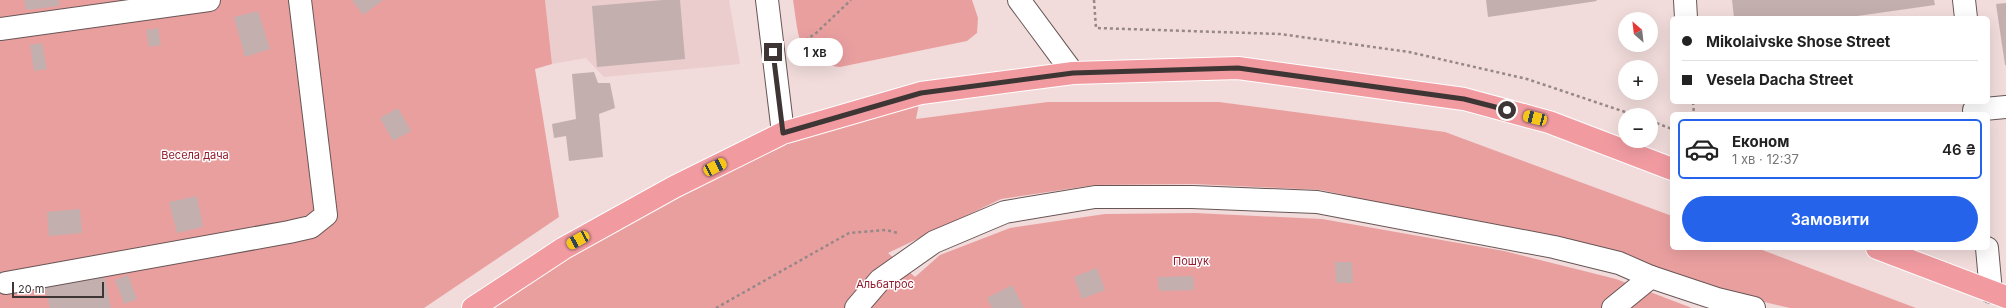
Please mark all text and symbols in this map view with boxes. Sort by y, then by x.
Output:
north arrow [1618,12,1658,52]
map controls [1618,12,1658,148]
text: Mikolaivske Shose Street [1706,32,1890,51]
callout: 1 хв [787,38,843,66]
route end [764,43,782,61]
text: 1 хв [803,44,827,60]
button: + [1618,60,1658,100]
text: Vesela Dacha Street [1706,70,1853,89]
route start [1498,101,1516,119]
button: − [1618,108,1658,148]
car [1522,109,1548,127]
icon: car [1684,131,1720,167]
text: Економ [1732,132,1789,151]
text: 46 ₴ [1942,140,1976,159]
park label: Весела дача [161,148,229,162]
text: 1 хв · 12:37 [1732,151,1799,167]
car [702,156,728,178]
button: Замовити [1682,196,1978,242]
car [565,229,591,251]
park label: Пошук [1173,254,1209,268]
park label: Альбатрос [856,277,914,291]
scale bar [12,280,104,299]
text: 20 m [18,282,44,296]

